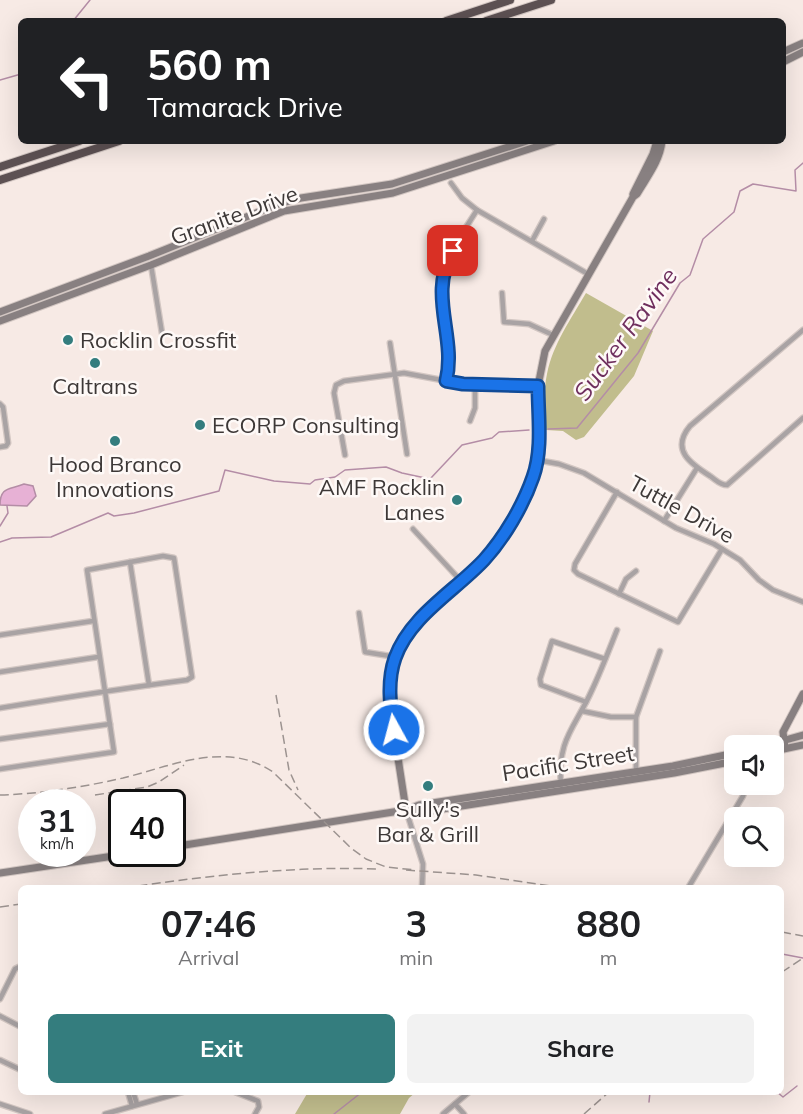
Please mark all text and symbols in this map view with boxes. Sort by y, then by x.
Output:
text: 560 m [147,38,272,91]
icon: left [48,42,126,120]
text: Tamarack Drive [147,90,343,124]
street label: Granite Drive [166,179,302,251]
pin [427,225,478,276]
icon: arrive [436,234,469,267]
water label: Sucker Ravine [567,262,683,406]
place label: Rocklin Crossfit [80,326,237,354]
marker: Rocklin Crossfit [61,333,75,347]
marker: Caltrans [88,356,102,370]
place label: Caltrans [52,372,138,400]
place label: ECORP Consulting [212,411,399,439]
marker: ECORP Consulting [193,418,207,432]
marker: Hood Branco Innovations [108,434,122,448]
place label: Hood Branco Innovations [48,450,182,503]
street label: Tuttle Drive [625,469,739,549]
place label: AMF Rocklin Lanes [319,473,445,526]
marker: AMF Rocklin Lanes [450,493,464,507]
position arrow [362,698,426,762]
map controls [724,735,784,867]
button: sound [724,735,784,795]
street label: Pacific Street [500,739,636,787]
marker: Sully's Bar & Grill [421,779,435,793]
speed limit sign: 40 [108,789,186,867]
place label: Sully's Bar & Grill [377,795,479,848]
text: 31 [39,802,75,840]
button: search [724,807,784,867]
text: km/h [40,834,74,853]
text: 07:46 [161,901,256,946]
text: 3 [405,901,427,946]
text: 880 [576,901,641,946]
text: Arrival [178,945,239,970]
text: min [399,945,433,970]
text: m [600,945,617,970]
button: Exit [48,1014,395,1083]
button: Share [407,1014,754,1083]

